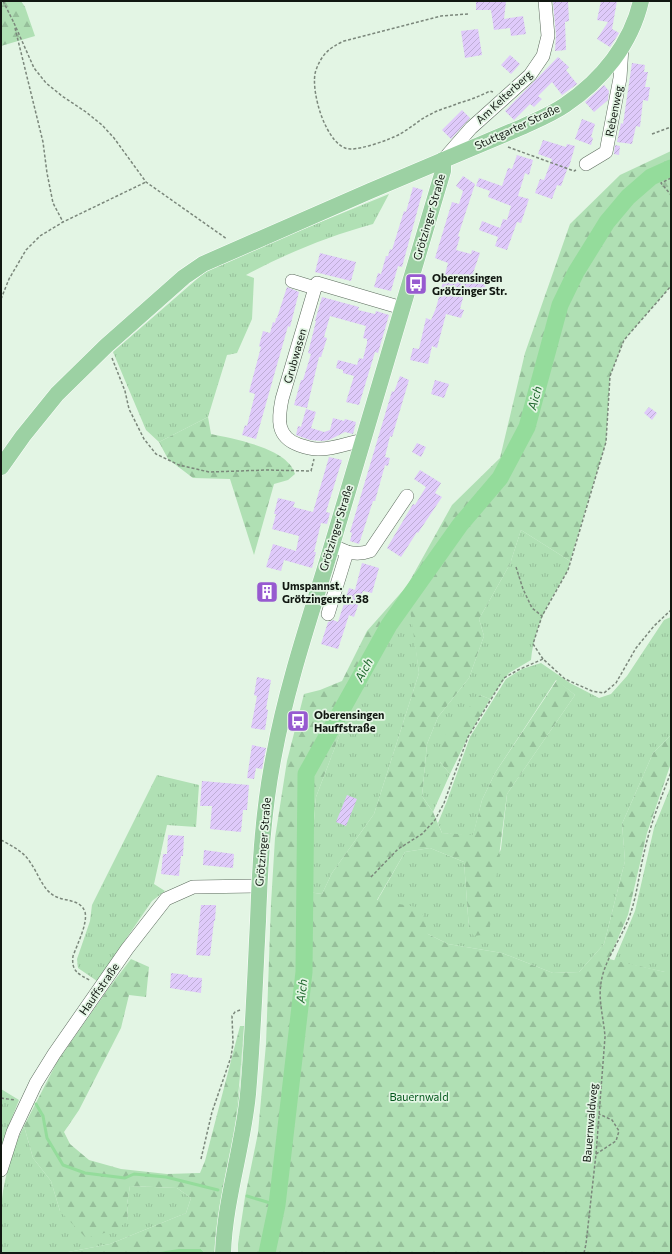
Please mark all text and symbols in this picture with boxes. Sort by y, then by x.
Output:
street label: Am Kelterberg [473,67,535,126]
street label: Rebenweg [602,84,625,138]
street label: Stuttgarter Straße [472,101,561,152]
street label: Grötzinger Straße [410,172,447,262]
bus stop icon: Oberensingen Grötzinger Str. [403,271,429,297]
place label: Oberensingen Grötzinger Str. [432,271,507,297]
street label: Grubwasen [280,327,309,385]
water label: Aich [524,384,544,412]
street label: Grötzinger Straße [316,483,355,572]
building icon: Umspannst. Grötzingerstr. 38 [254,579,280,605]
place label: Umspannst. Grötzingerstr. 38 [282,579,369,605]
water label: Aich [351,655,375,684]
bus stop icon: Oberensingen Hauffstraße [285,708,311,734]
place label: Oberensingen Hauffstraße [314,708,384,734]
street label: Grötzinger Straße [252,797,273,887]
street label: Hauffstraße [76,960,121,1017]
water label: Aich [292,978,309,1005]
street label: Bauernwaldweg [580,1083,599,1163]
park label: Bauernwald [390,1090,448,1103]

